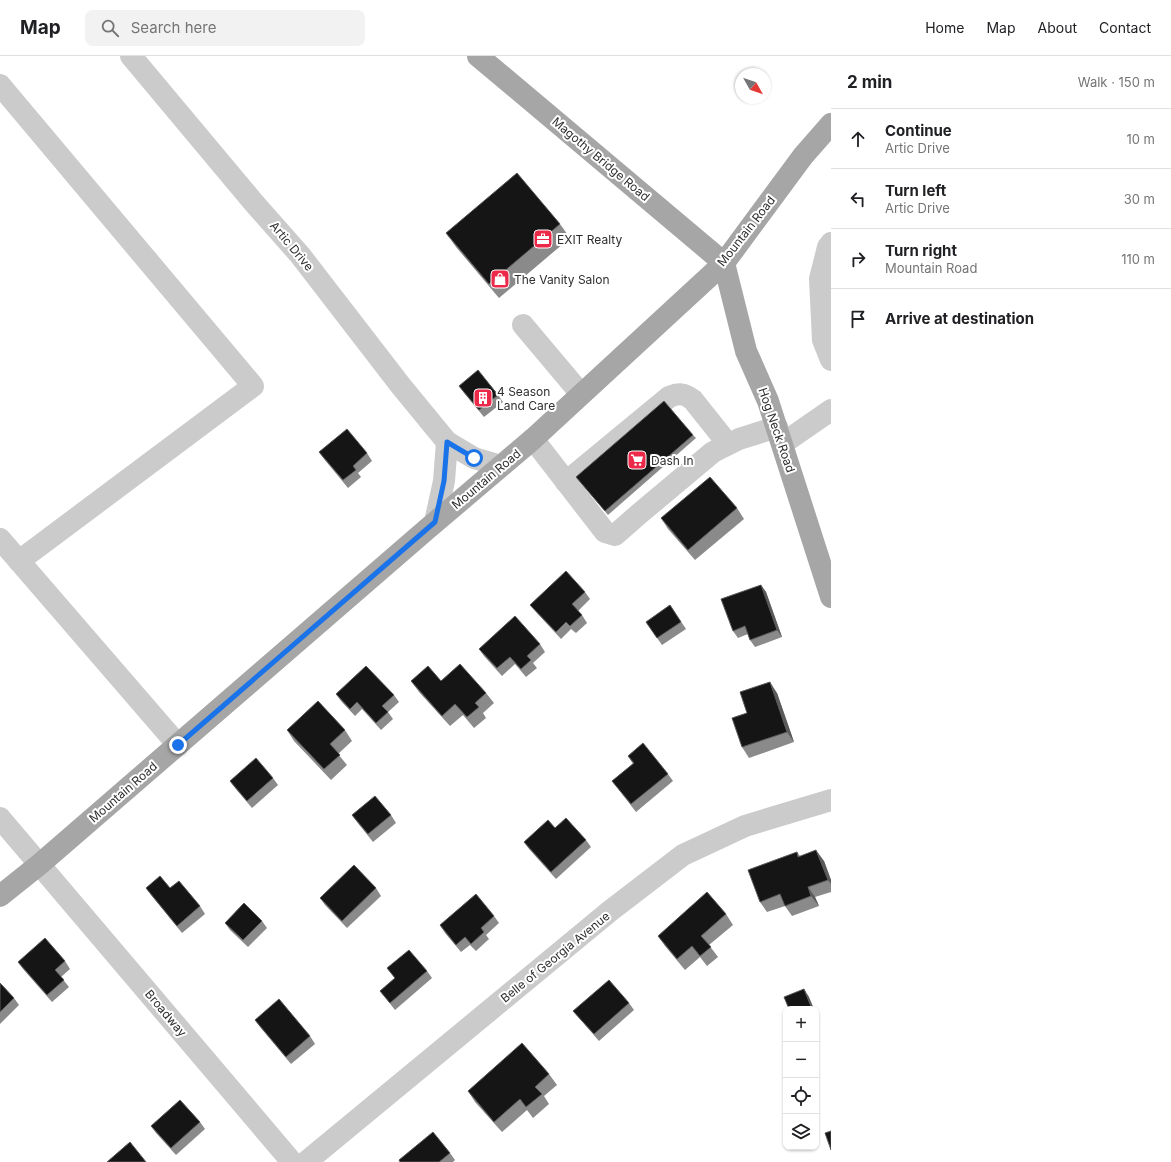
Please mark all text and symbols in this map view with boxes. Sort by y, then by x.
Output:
search box [85,10,365,46]
text: Map [20,16,61,39]
icon: search [99,17,121,39]
text: Search here [131,18,216,37]
text: Home [925,19,964,36]
text: Map [986,19,1016,36]
text: About [1038,19,1077,36]
text: Contact [1099,19,1151,36]
north arrow [735,68,771,104]
text: 2 min [847,72,892,92]
text: Walk · 150 m [1078,74,1155,90]
street label: Magothy Bridge Road [549,114,653,204]
text: Continue [885,121,952,140]
icon: ahead [847,128,869,150]
text: 10 m [1126,131,1155,147]
text: Artic Drive [885,140,950,156]
text: Turn left [885,181,946,200]
icon: left [847,188,869,210]
text: 30 m [1124,191,1155,207]
street label: Mountain Road [714,193,778,269]
text: Artic Drive [885,200,950,216]
street label: Artic Drive [267,218,317,274]
office icon: EXIT Realty [532,228,554,250]
place label: EXIT Realty [557,232,622,247]
text: Turn right [885,241,957,260]
icon: right [847,248,869,270]
text: 110 m [1121,251,1155,267]
text: Mountain Road [885,260,977,276]
shop icon: The Vanity Salon [489,268,511,290]
place label: The Vanity Salon [514,272,610,287]
icon: arrive [847,308,869,330]
text: Arrive at destination [885,309,1034,328]
place label: 4 Season Land Care [497,384,555,413]
street label: Hog Neck Road [755,386,799,474]
building icon: 4 Season Land Care [472,387,494,409]
street label: Mountain Road [449,446,523,512]
route start [465,449,483,467]
supermarket icon: Dash In [626,449,648,471]
place label: Dash In [651,453,694,468]
route end [169,736,187,754]
street label: Mountain Road [86,758,160,826]
street label: Belle of Georgia Avenue [497,908,613,1006]
street label: Broadway [142,986,190,1040]
map controls [783,1006,819,1150]
button: + [783,1006,819,1042]
button: − [783,1042,819,1078]
button: locate [783,1078,819,1114]
button: layers [783,1114,819,1150]

